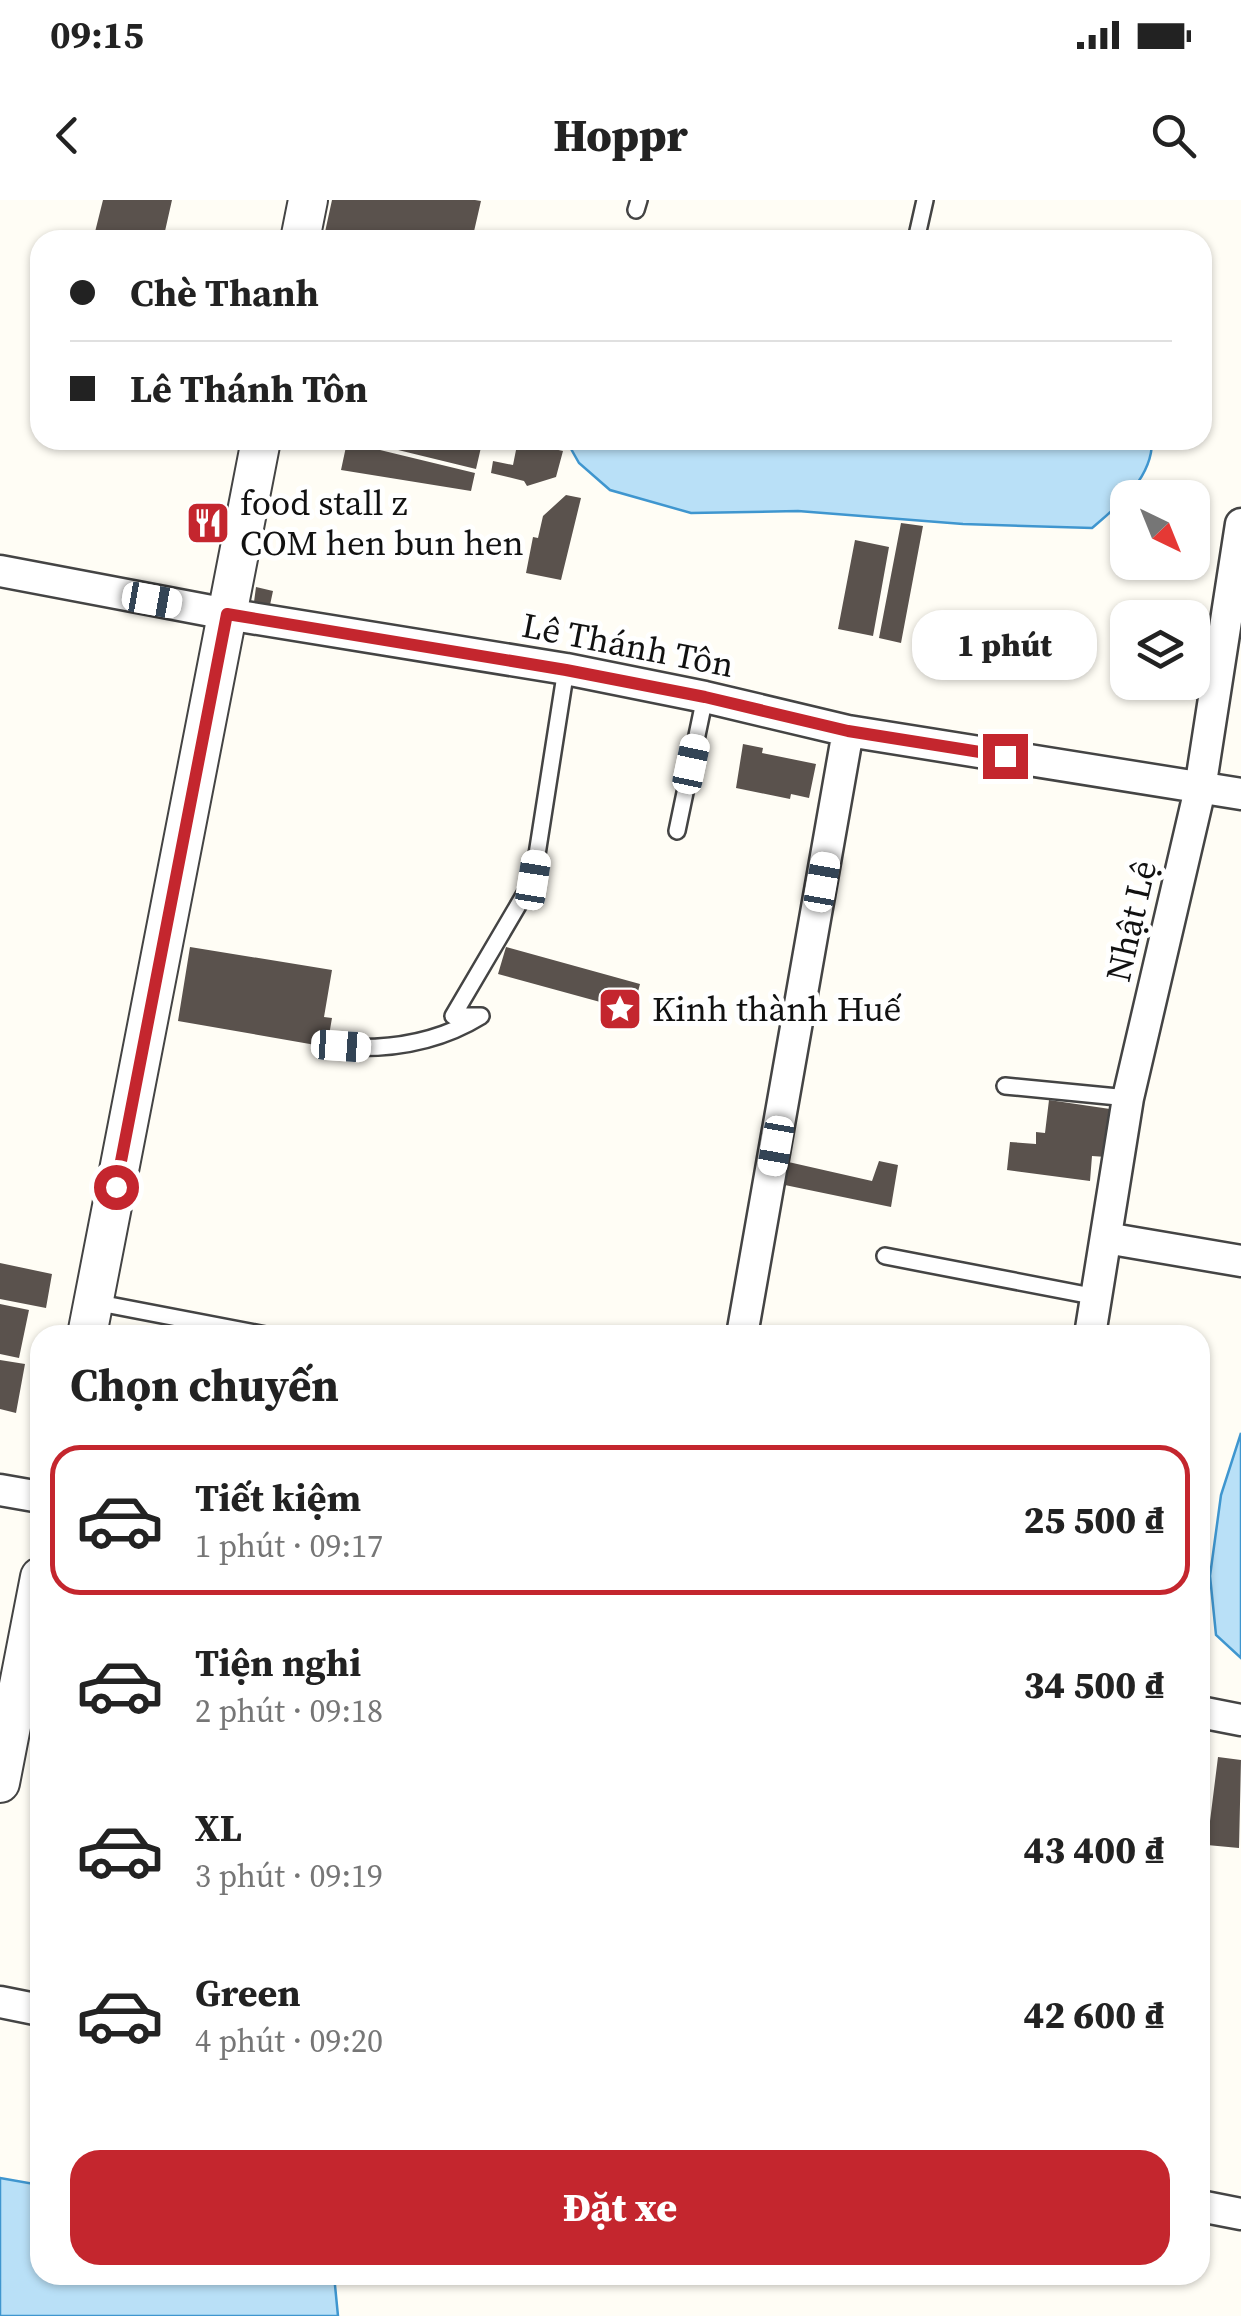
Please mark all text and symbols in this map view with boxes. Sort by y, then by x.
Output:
text: 09:15 [50,9,144,61]
text: Hoppr [553,104,688,166]
icon: back [40,108,95,163]
icon: search [1146,108,1201,163]
text: Chè Thanh [130,267,319,319]
text: Lê Thánh Tôn [130,363,368,415]
place label: food stall z COM hen bun hen [240,479,524,567]
north arrow [1110,480,1210,580]
map controls [1110,480,1210,700]
restaurant icon: food stall z COM hen bun hen [185,500,231,546]
car [120,580,184,620]
button: layers [1110,600,1210,700]
street label: Lê Thánh Tôn [518,601,738,689]
callout: 1 phút [912,611,1098,681]
text: 1 phút [957,623,1052,667]
car [670,732,712,796]
route end [983,734,1028,779]
car [513,848,553,912]
car [802,850,842,914]
street label: Nhật Lệ [1094,856,1168,986]
place label: Kinh thành Huế [652,985,902,1033]
place icon: Kinh thành Huế [597,986,643,1032]
car [310,1029,372,1063]
car [756,1114,796,1178]
route start [94,1165,139,1210]
text: Chọn chuyến [70,1354,339,1416]
text: Tiết kiệm [195,1472,361,1524]
icon: car [75,1475,165,1565]
text: 25 500 ₫ [1023,1494,1165,1546]
text: 1 phút · 09:17 [195,1524,383,1568]
text: Tiện nghi [195,1637,361,1689]
icon: car [75,1640,165,1730]
text: 34 500 ₫ [1023,1659,1165,1711]
text: 2 phút · 09:18 [195,1689,383,1733]
text: XL [195,1802,242,1854]
icon: car [75,1805,165,1895]
text: 43 400 ₫ [1023,1824,1165,1876]
text: 3 phút · 09:19 [195,1854,383,1898]
text: Green [195,1967,301,2019]
icon: car [75,1970,165,2060]
text: 42 600 ₫ [1023,1989,1165,2041]
text: 4 phút · 09:20 [195,2019,383,2063]
button: Đặt xe [70,2150,1170,2265]

